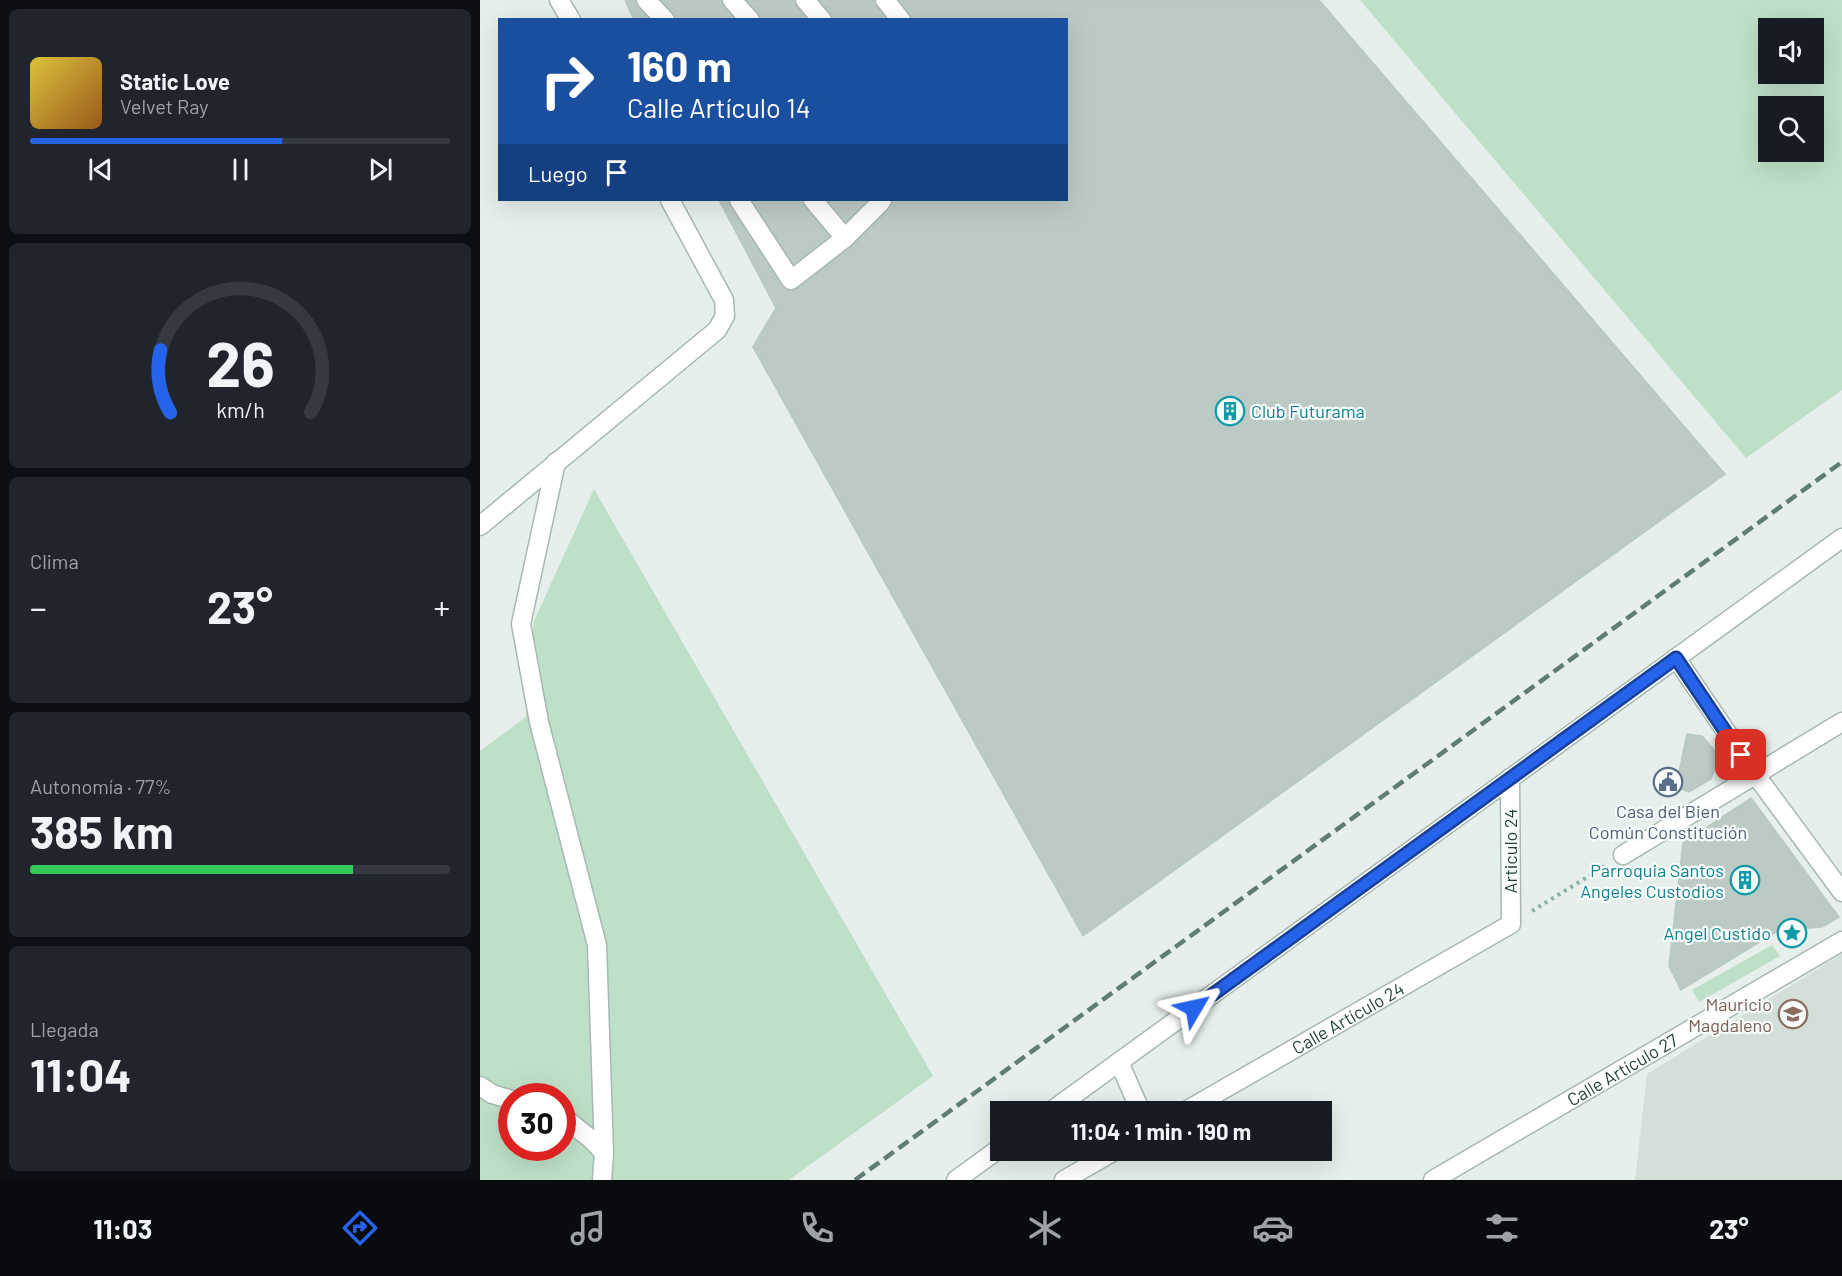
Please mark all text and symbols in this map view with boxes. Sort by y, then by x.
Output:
map controls [1758,18,1824,162]
button: sound [1758,18,1824,84]
text: 160 m [627,40,732,90]
icon: right [528,42,606,120]
text: Static Love [120,68,230,94]
text: Calle Artículo 14 [627,91,811,123]
text: Velvet Ray [120,94,209,118]
button: search [1758,96,1824,162]
icon: previous [84,153,117,186]
icon: pause [224,153,257,186]
icon: next [364,153,397,186]
icon: arrive [600,156,633,189]
text: Luego [528,160,588,186]
text: 26 [206,325,274,399]
building icon: Club Futurama [1214,395,1246,427]
text: km/h [216,397,264,422]
place label: Club Futurama [1251,400,1365,422]
text: Clima [30,549,79,573]
text: 23° [207,579,273,633]
text: − [30,587,47,627]
text: + [433,587,450,627]
pin [1715,729,1766,780]
icon: arrive [1724,738,1757,771]
public building icon: Casa del Bien Común Constitución [1652,766,1684,798]
text: Autonomía · 77% [30,774,171,798]
place label: Casa del Bien Común Constitución [1589,800,1747,843]
text: 385 km [30,804,173,858]
street label: Articulo 24 [1499,809,1521,894]
place label: Parroquia Santos Angeles Custodios [1580,859,1724,902]
building icon: Parroquia Santos Angeles Custodios [1729,864,1761,896]
place icon: Angel Custido [1776,917,1808,949]
place label: Angel Custido [1663,922,1771,944]
position arrow [1162,976,1226,1040]
street label: Calle Artículo 24 [1288,977,1408,1059]
place label: Mauricio Magdaleno [1688,993,1772,1036]
school or university icon: Mauricio Magdaleno [1777,998,1809,1030]
text: Llegada [30,1017,99,1041]
street label: Calle Artículo 27 [1563,1028,1682,1110]
text: 11:04 [30,1047,131,1101]
speed limit sign: 30 [498,1083,576,1161]
text: 11:04 · 1 min · 190 m [1071,1118,1251,1144]
icon: directions [339,1207,381,1249]
icon: music [567,1207,609,1249]
icon: phone [796,1207,838,1249]
icon: climate [1024,1207,1066,1249]
icon: car [1252,1207,1294,1249]
icon: filters [1481,1207,1523,1249]
text: 11:03 [93,1212,152,1244]
text: 23° [1709,1212,1749,1244]

